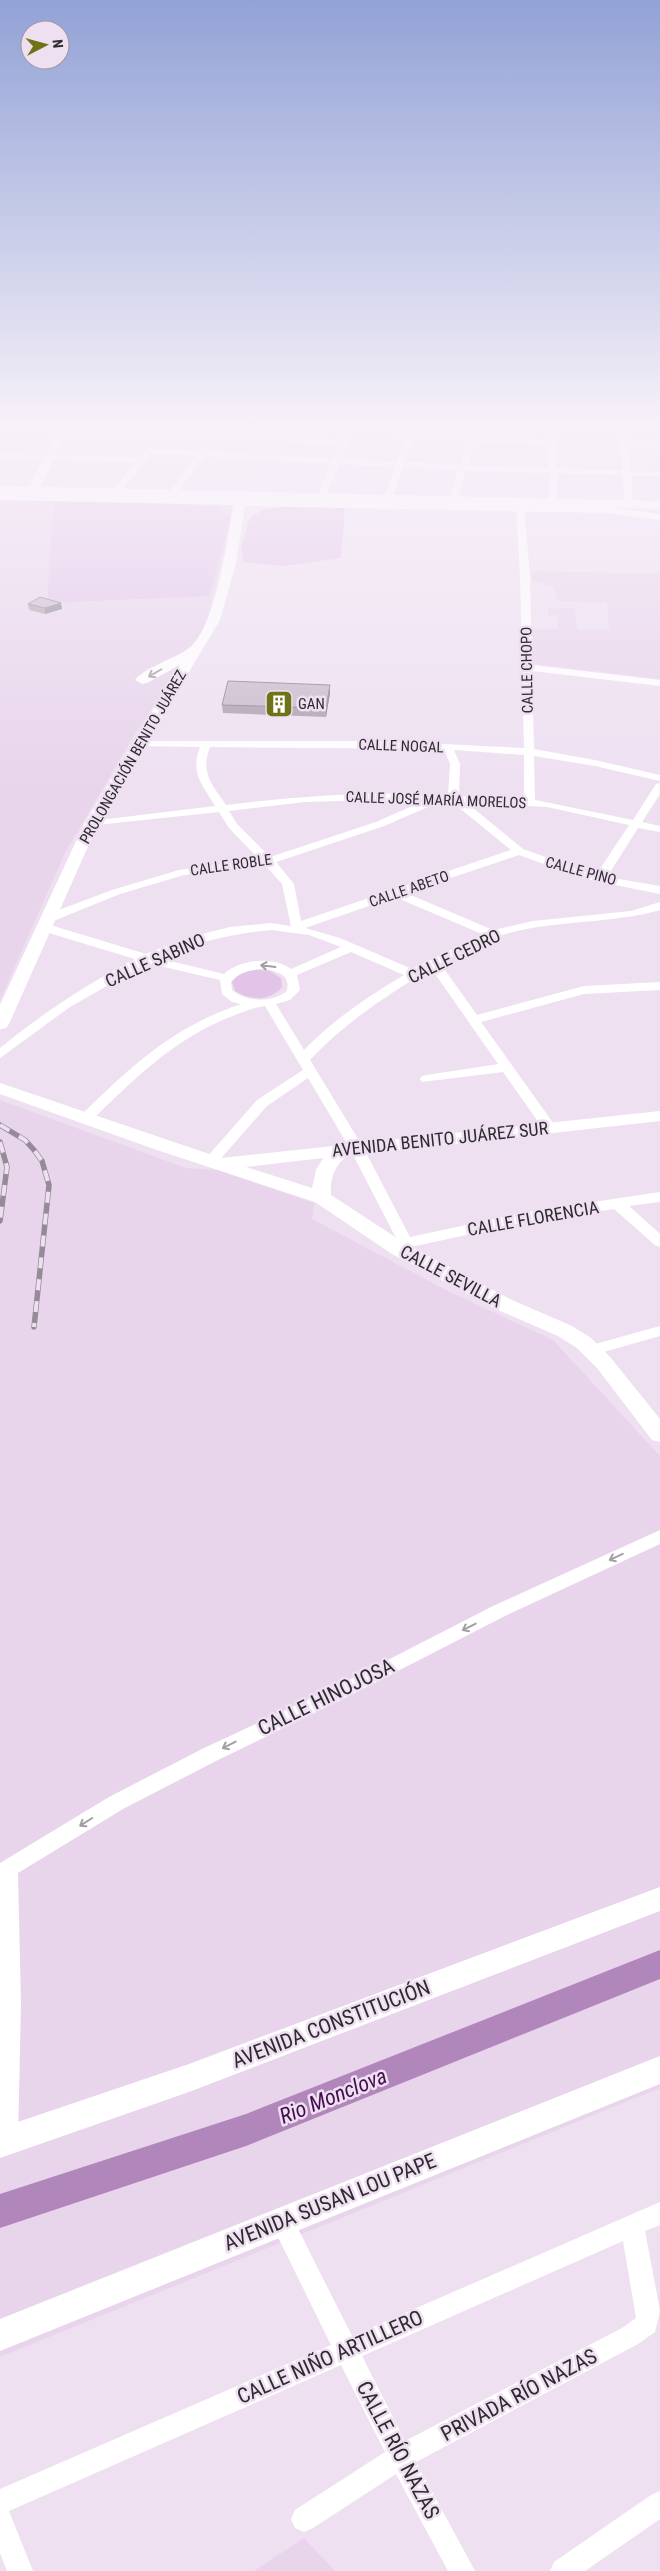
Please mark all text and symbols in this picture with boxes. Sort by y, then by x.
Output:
north arrow [20,20,70,70]
text: N [50,39,66,49]
street label: CALLE CHOPO [517,627,537,713]
street label: PROLONGACIÓN BENITO JUÁREZ [76,667,190,847]
one-way arrow [148,668,163,678]
building icon: GAN [264,689,294,719]
place label: GAN [298,695,325,713]
street label: CALLE NOGAL [358,736,444,756]
street label: CALLE JOSÉ MARÍA MORELOS [345,788,527,812]
street label: CALLE ROBLE [189,850,273,880]
street label: CALLE PINO [544,853,618,889]
street label: CALLE ABETO [367,867,451,911]
street label: CALLE CEDRO [404,925,504,987]
street label: CALLE SABINO [102,929,208,991]
one-way arrow [260,961,276,971]
street label: AVENIDA BENITO JUÁREZ SUR [331,1117,550,1161]
street label: CALLE FLORENCIA [466,1196,601,1240]
street label: CALLE SEVILLA [397,1241,506,1312]
one-way arrow [609,1553,624,1562]
one-way arrow [462,1623,477,1632]
street label: CALLE HINOJOSA [254,1654,398,1740]
one-way arrow [222,1741,237,1750]
one-way arrow [79,1817,93,1827]
street label: AVENIDA CONSTITUCIÓN [229,1975,433,2073]
water label: Rio Monclova [276,2063,390,2129]
street label: AVENIDA SUSAN LOU PAPE [220,2148,440,2256]
street label: CALLE NIÑO ARTILLERO [233,2305,427,2409]
street label: PRIVADA RÍO NAZAS [437,2344,601,2446]
street label: CALLE RÍO NAZAS [352,2377,444,2523]

